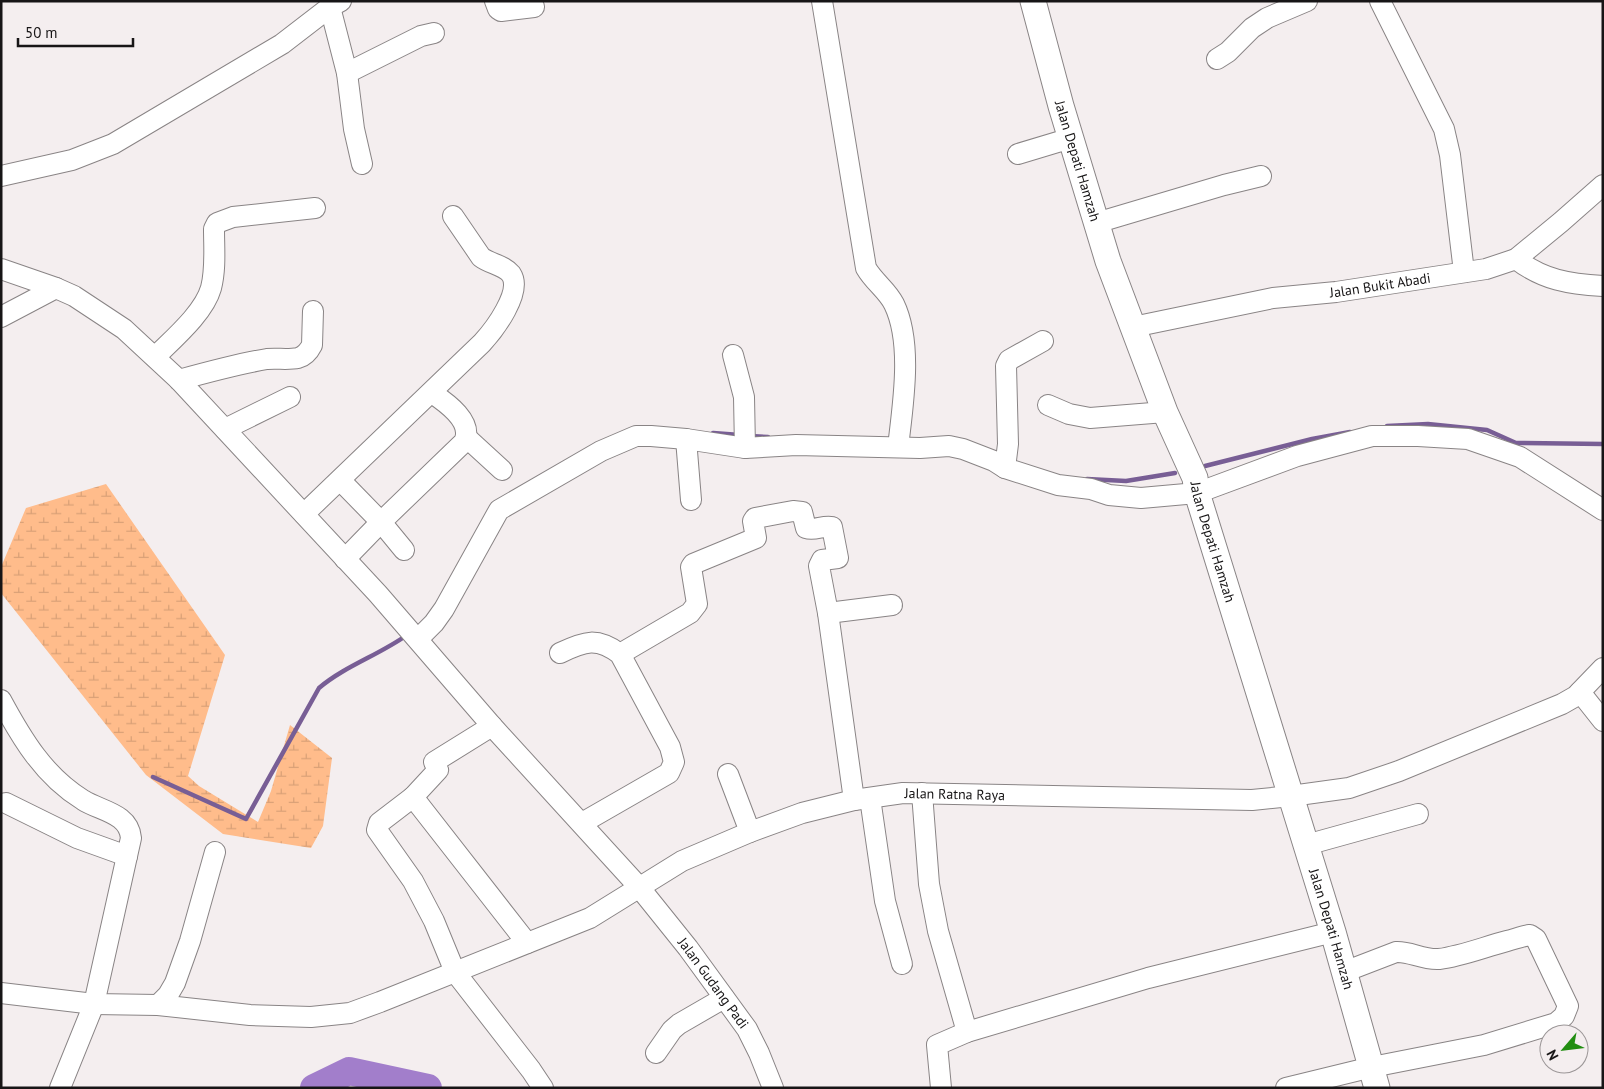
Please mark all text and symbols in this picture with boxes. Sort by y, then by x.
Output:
scale bar [18,15,132,47]
text: 50 m [25,23,58,42]
street label: Jalan Depati Hamzah [1051,98,1104,223]
street label: Jalan Bukit Abadi [1328,269,1432,302]
street label: Jalan Depati Hamzah [1186,480,1239,605]
street label: Jalan Ratna Raya [903,784,1005,804]
street label: Jalan Depati Hamzah [1305,865,1358,992]
street label: Jalan Gudang Padi [673,933,753,1032]
north arrow [1539,1024,1589,1074]
text: N [1542,1047,1563,1063]

